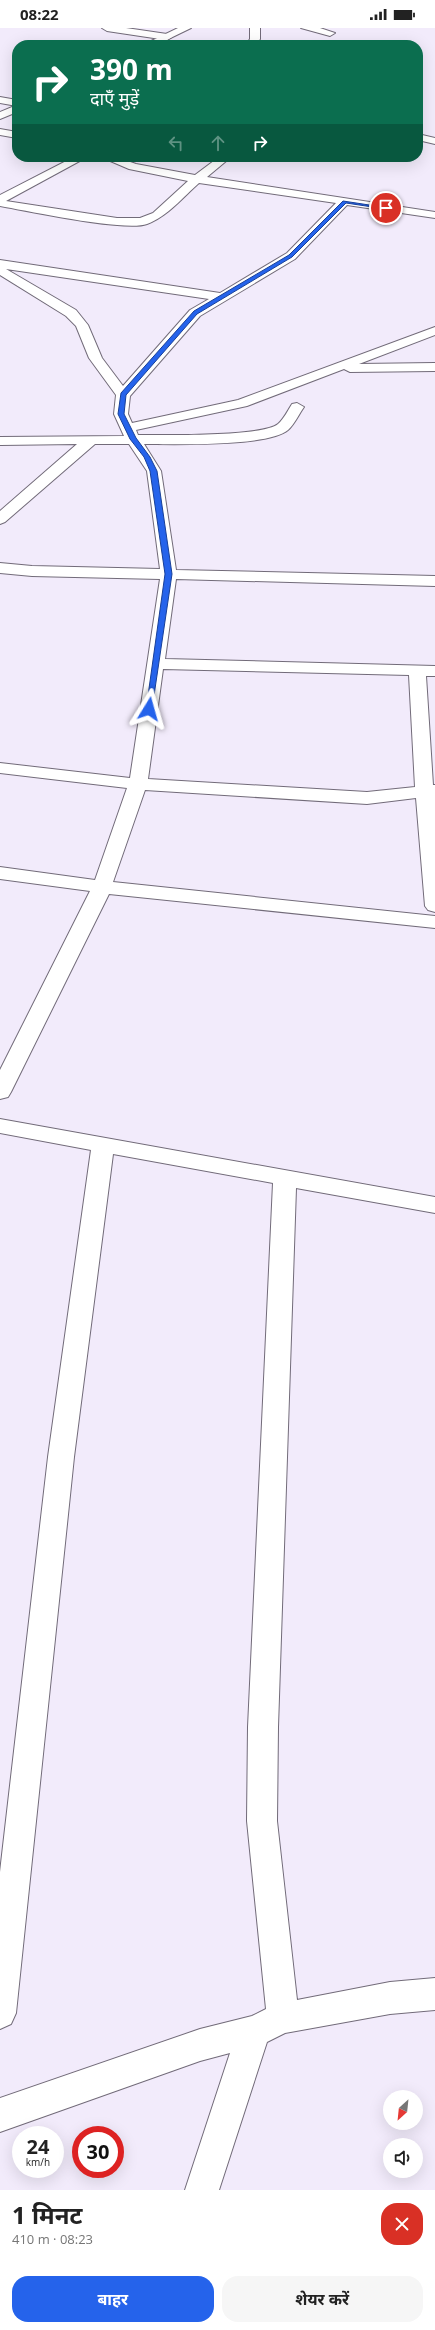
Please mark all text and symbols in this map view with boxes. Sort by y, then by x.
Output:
text: 08:22 [20,4,59,24]
text: 390 m [90,50,173,88]
icon: right [24,56,76,108]
text: दाएँ मुड़ें [90,86,139,110]
icon: left [165,132,187,154]
icon: ahead [207,132,229,154]
icon: right [249,132,271,154]
pin [369,191,403,225]
icon: arrive [375,197,397,219]
position arrow [128,688,170,730]
north arrow [383,2090,423,2130]
map controls [383,2090,423,2178]
speed limit sign: 30 [72,2126,124,2178]
text: 24 [27,2133,49,2160]
button: sound [383,2138,423,2178]
text: km/h [26,2155,50,2169]
text: 1 मिनट [12,2198,82,2231]
button: close [381,2203,423,2245]
text: 410 m · 08:23 [12,2230,93,2248]
button: बाहर [12,2276,214,2322]
button: शेयर करें [222,2276,423,2322]

